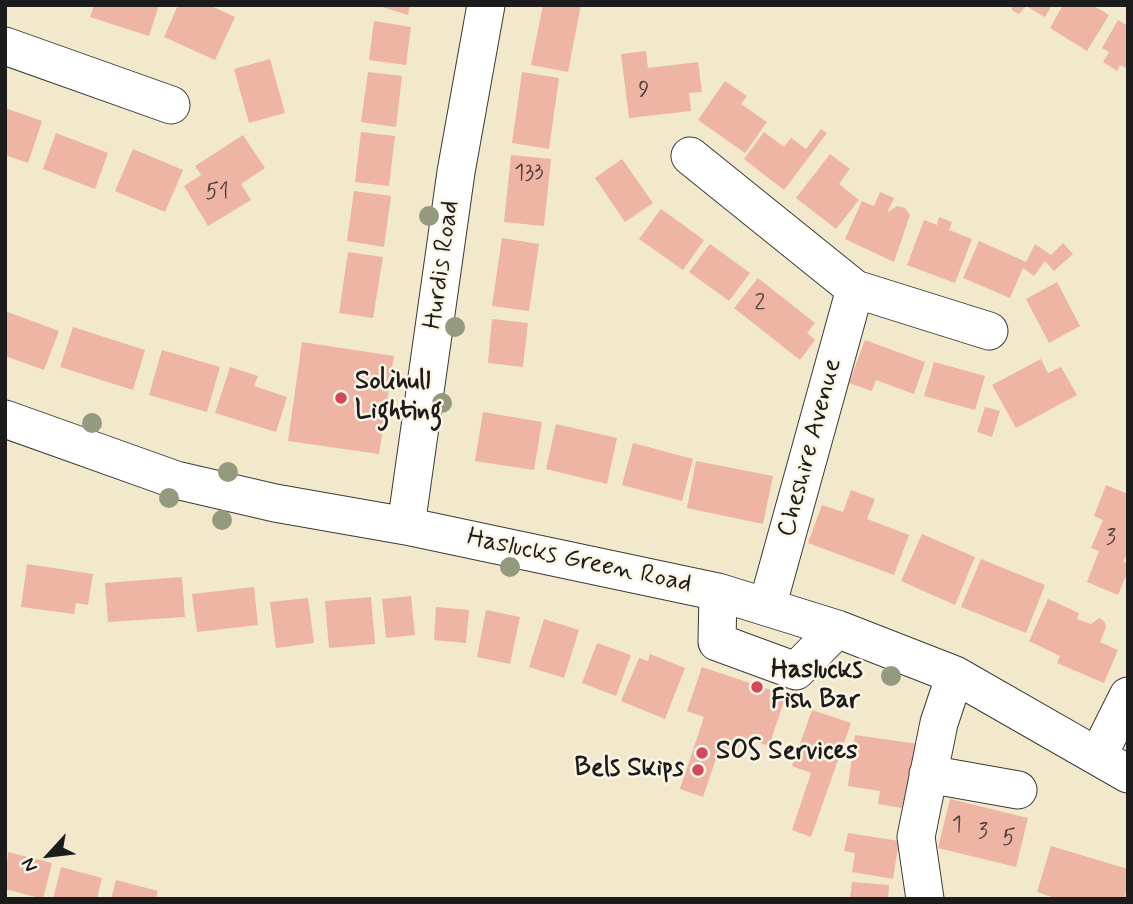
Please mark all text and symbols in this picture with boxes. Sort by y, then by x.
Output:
house number: 9 [638,77,650,105]
house number: 133 [514,160,544,188]
house number: 51 [205,179,229,207]
street label: Hurdis Road [419,199,467,331]
house number: 2 [754,290,766,318]
street label: Cheshire Avenue [772,355,850,541]
place label: Solihull Lighting [355,367,442,428]
marker: Solihull Lighting [333,390,349,406]
street label: Haslucks Green Road [464,523,694,601]
house number: 3 [1106,525,1116,553]
place label: Haslucks Fish Bar [771,656,863,718]
marker: Haslucks Fish Bar [749,679,765,695]
place label: SOS Services [716,737,858,769]
marker: SOS Services [694,745,710,761]
place label: Bels Skips [574,754,684,786]
marker: Bels Skips [690,762,706,778]
house number: 1 [952,812,962,840]
house number: 3 [978,819,988,847]
north arrow [14,820,84,890]
house number: 5 [1002,825,1016,853]
text: N [16,853,44,876]

